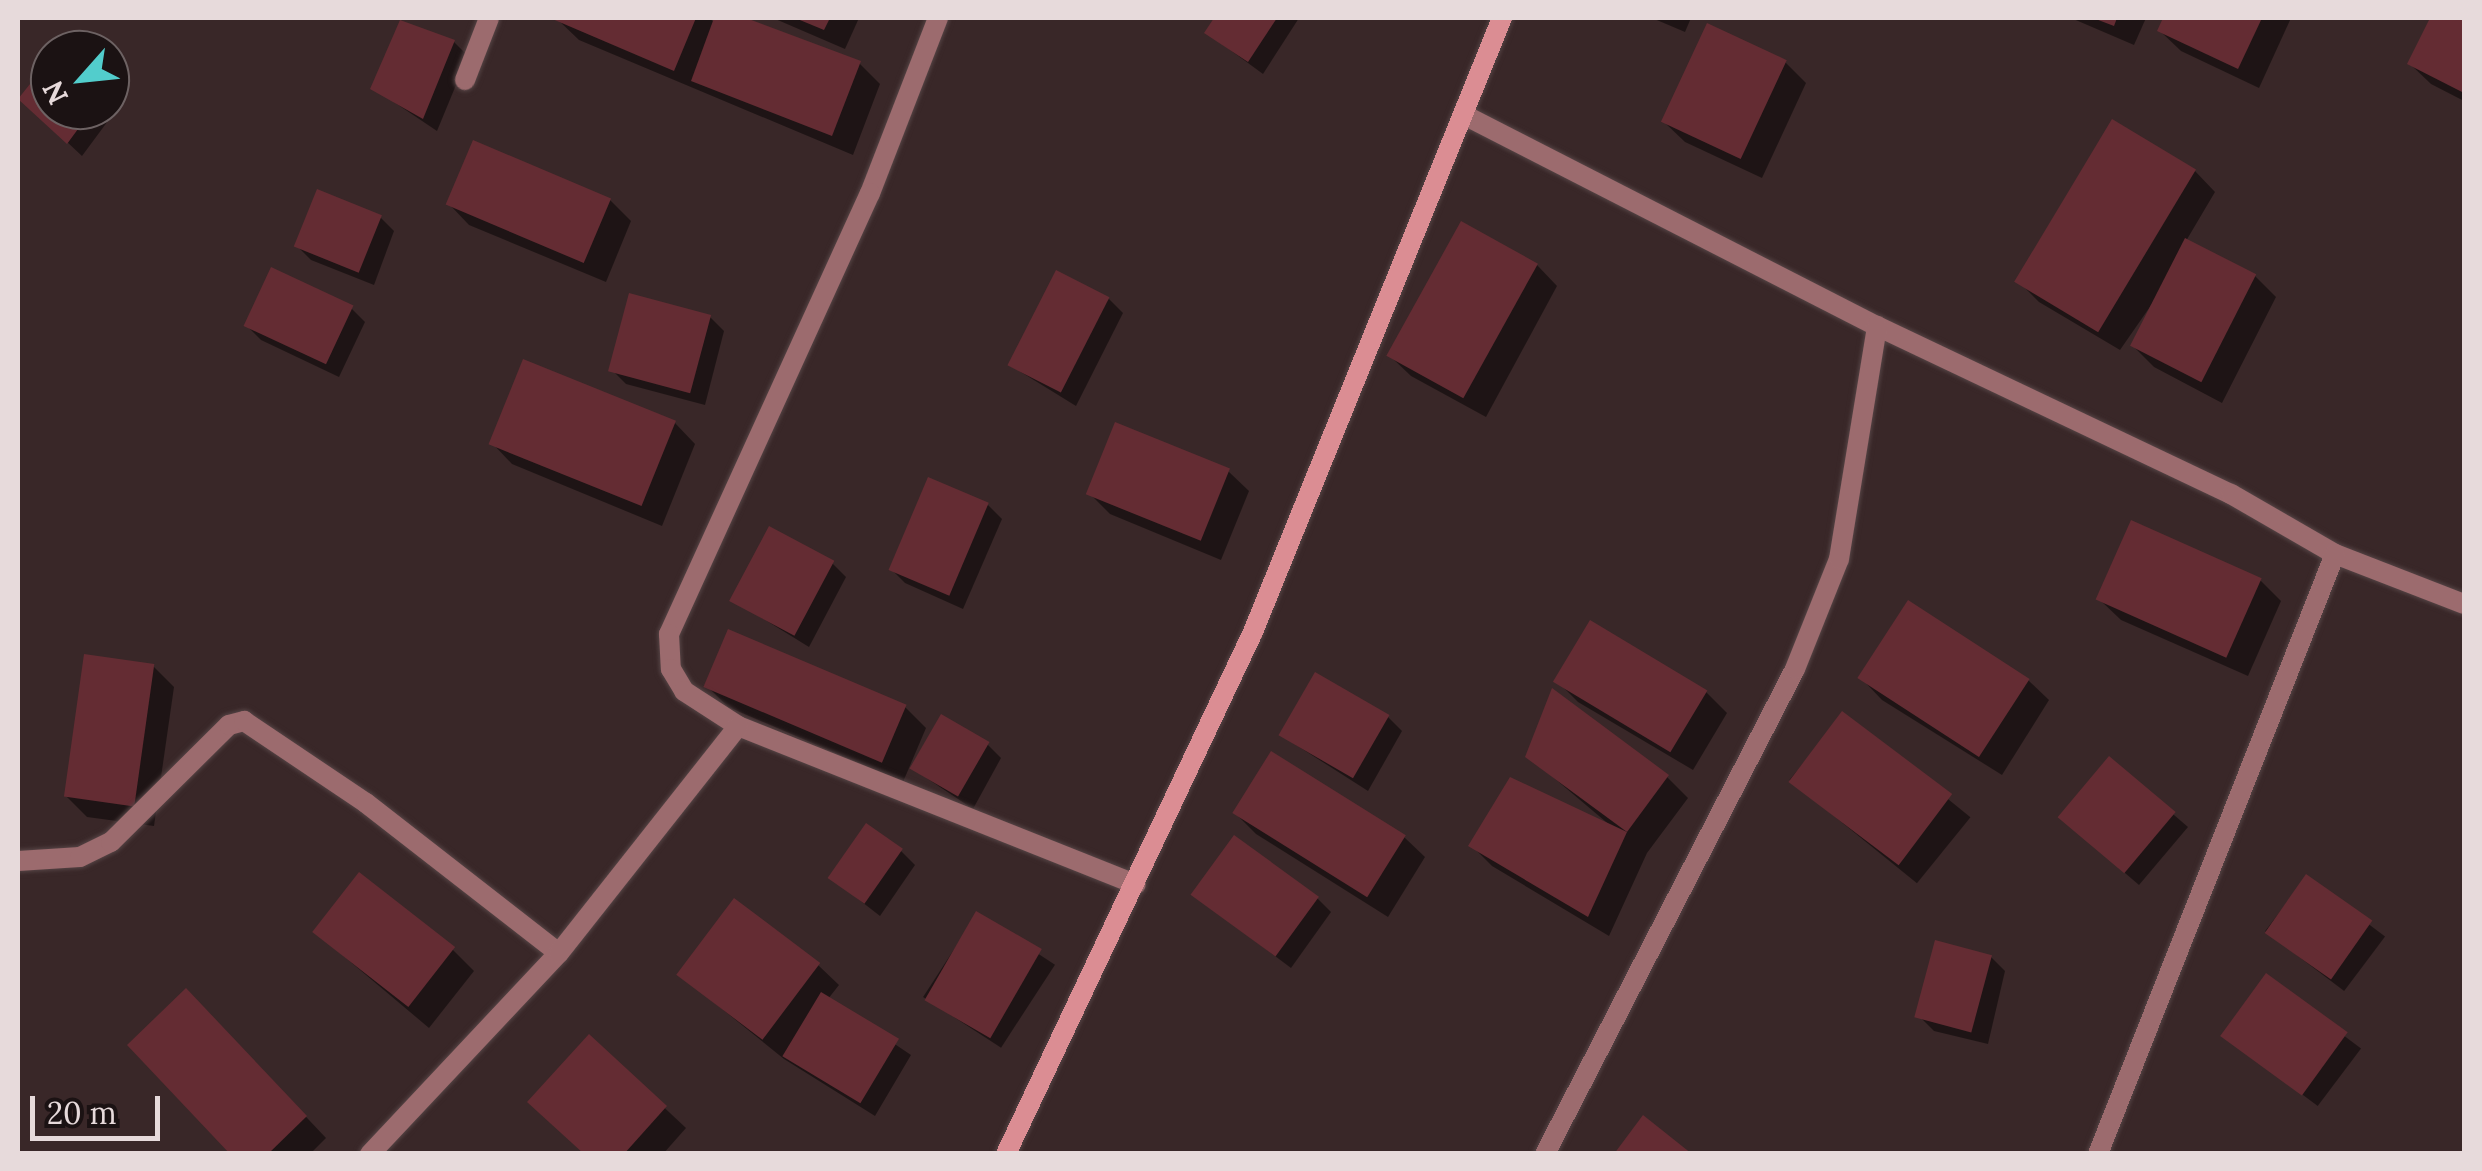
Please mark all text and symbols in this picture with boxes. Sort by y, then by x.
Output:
north arrow [30,30,130,130]
text: N [34,75,76,111]
scale bar [35,1076,165,1138]
text: 20 m [47,1094,116,1132]

